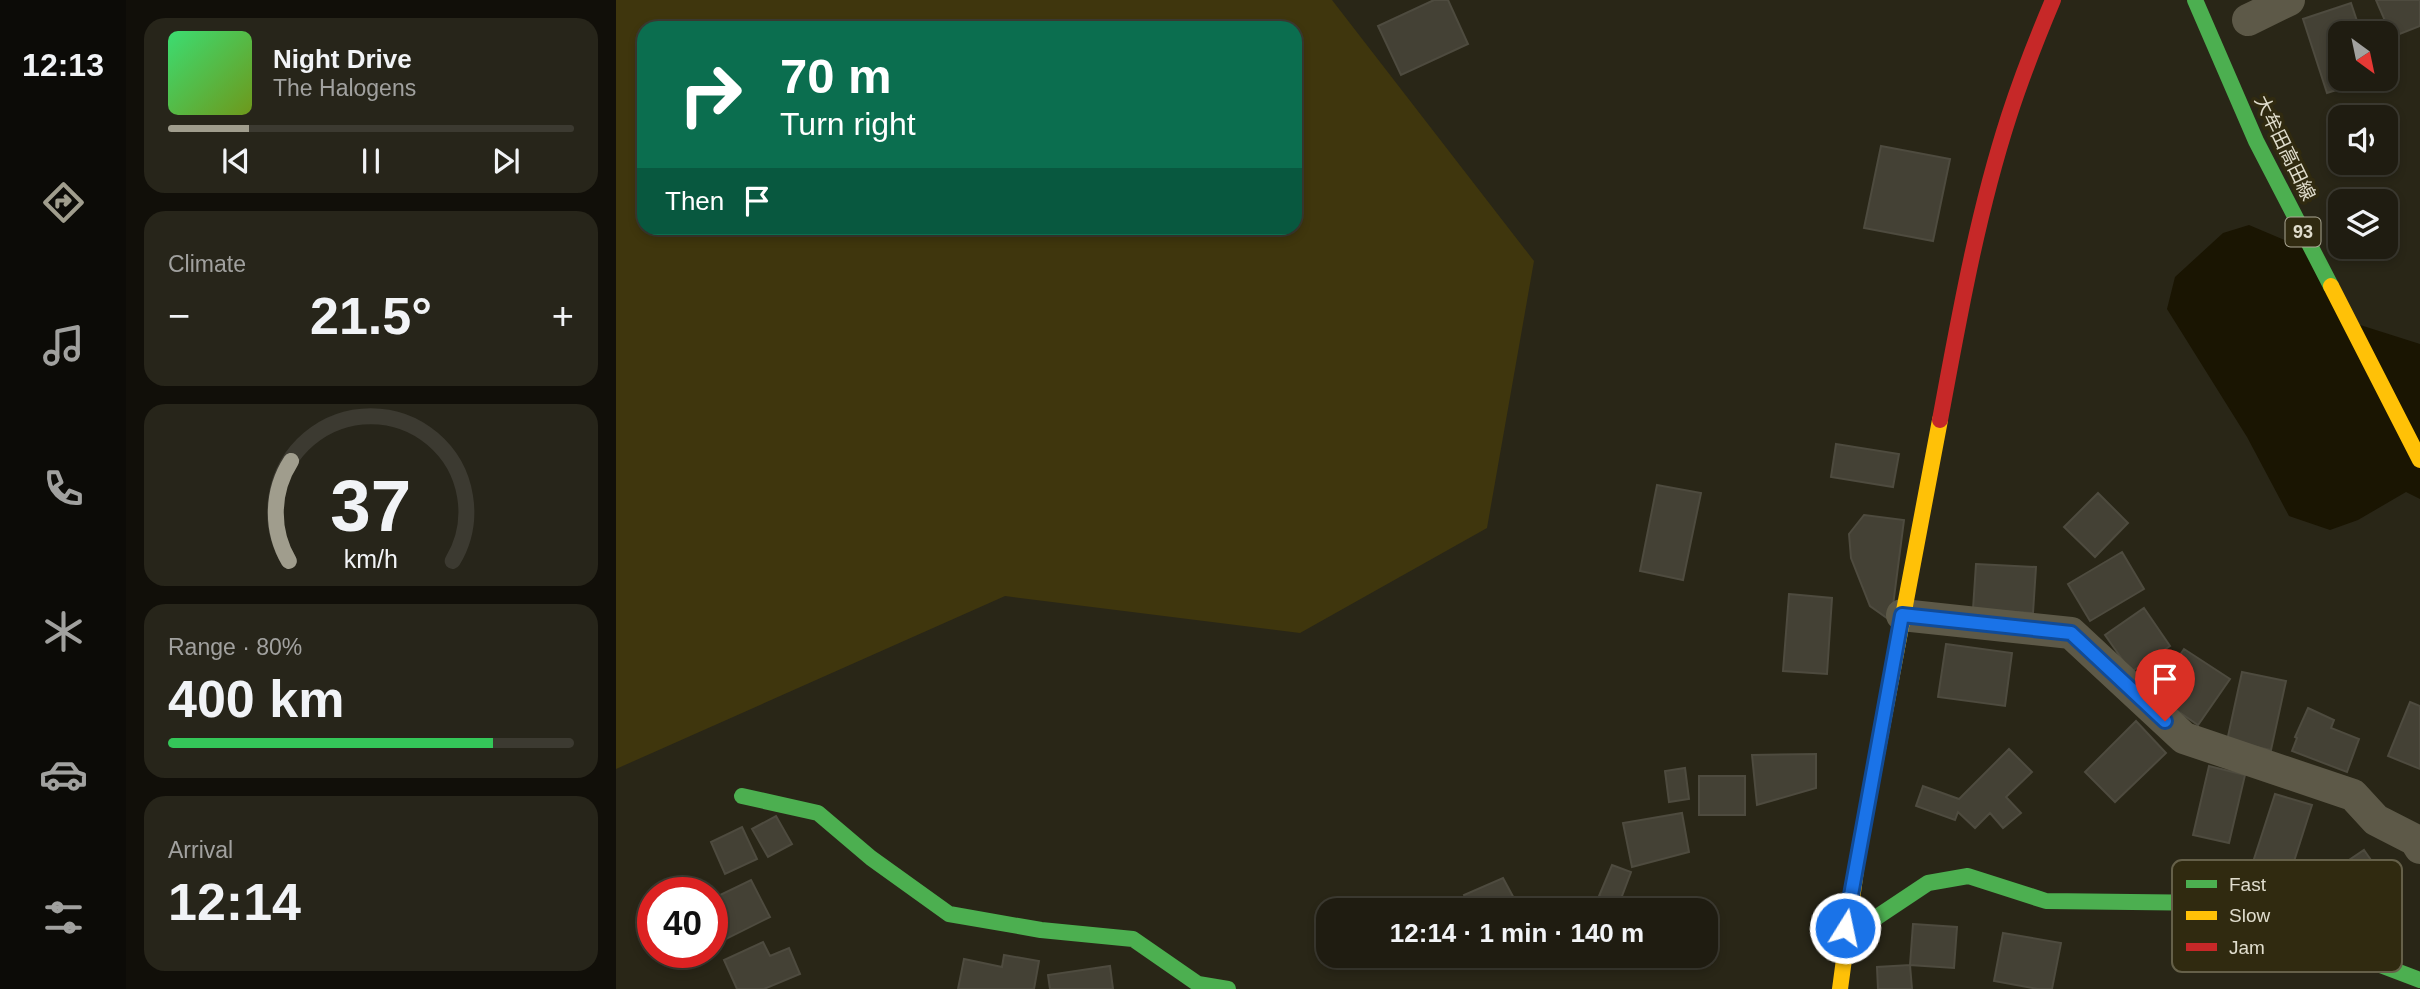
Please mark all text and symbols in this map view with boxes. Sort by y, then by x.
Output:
north arrow [2328,21,2398,91]
map controls [2328,21,2398,259]
text: Night Drive [273,44,412,74]
text: 12:13 [22,47,104,83]
icon: right [665,49,756,140]
text: 70 m [780,49,892,103]
text: The Halogens [273,75,416,101]
street label: 大牟田高田線 [2251,92,2319,204]
button: sound [2328,105,2398,175]
text: Turn right [780,106,916,142]
icon: previous [217,142,255,180]
icon: pause [352,142,390,180]
icon: next [487,142,525,180]
icon: directions [39,178,88,227]
icon: arrive [738,182,776,220]
text: Then [665,186,724,216]
button: layers [2328,189,2398,259]
road number: 93 [2286,218,2320,246]
text: Climate [168,251,246,277]
text: 21.5° [310,287,432,345]
text: − [168,295,190,337]
text: + [552,295,574,337]
icon: music [39,321,88,370]
icon: phone [39,464,88,513]
text: 37 [331,465,411,546]
text: km/h [344,544,398,572]
icon: climate [39,607,88,656]
text: Range · 80% [168,634,302,660]
pin [2135,649,2195,721]
icon: arrive [2146,660,2184,698]
text: 400 km [168,670,344,728]
icon: car [39,750,88,799]
text: Arrival [168,837,233,863]
legend [2172,860,2402,972]
text: 12:14 [168,873,301,931]
text: Fast [2229,874,2267,895]
speed limit sign: 40 [637,877,728,968]
position arrow [1808,891,1882,965]
icon: filters [39,893,88,942]
text: Slow [2229,905,2270,926]
text: 12:14 · 1 min · 140 m [1390,918,1644,948]
text: Jam [2229,937,2265,958]

